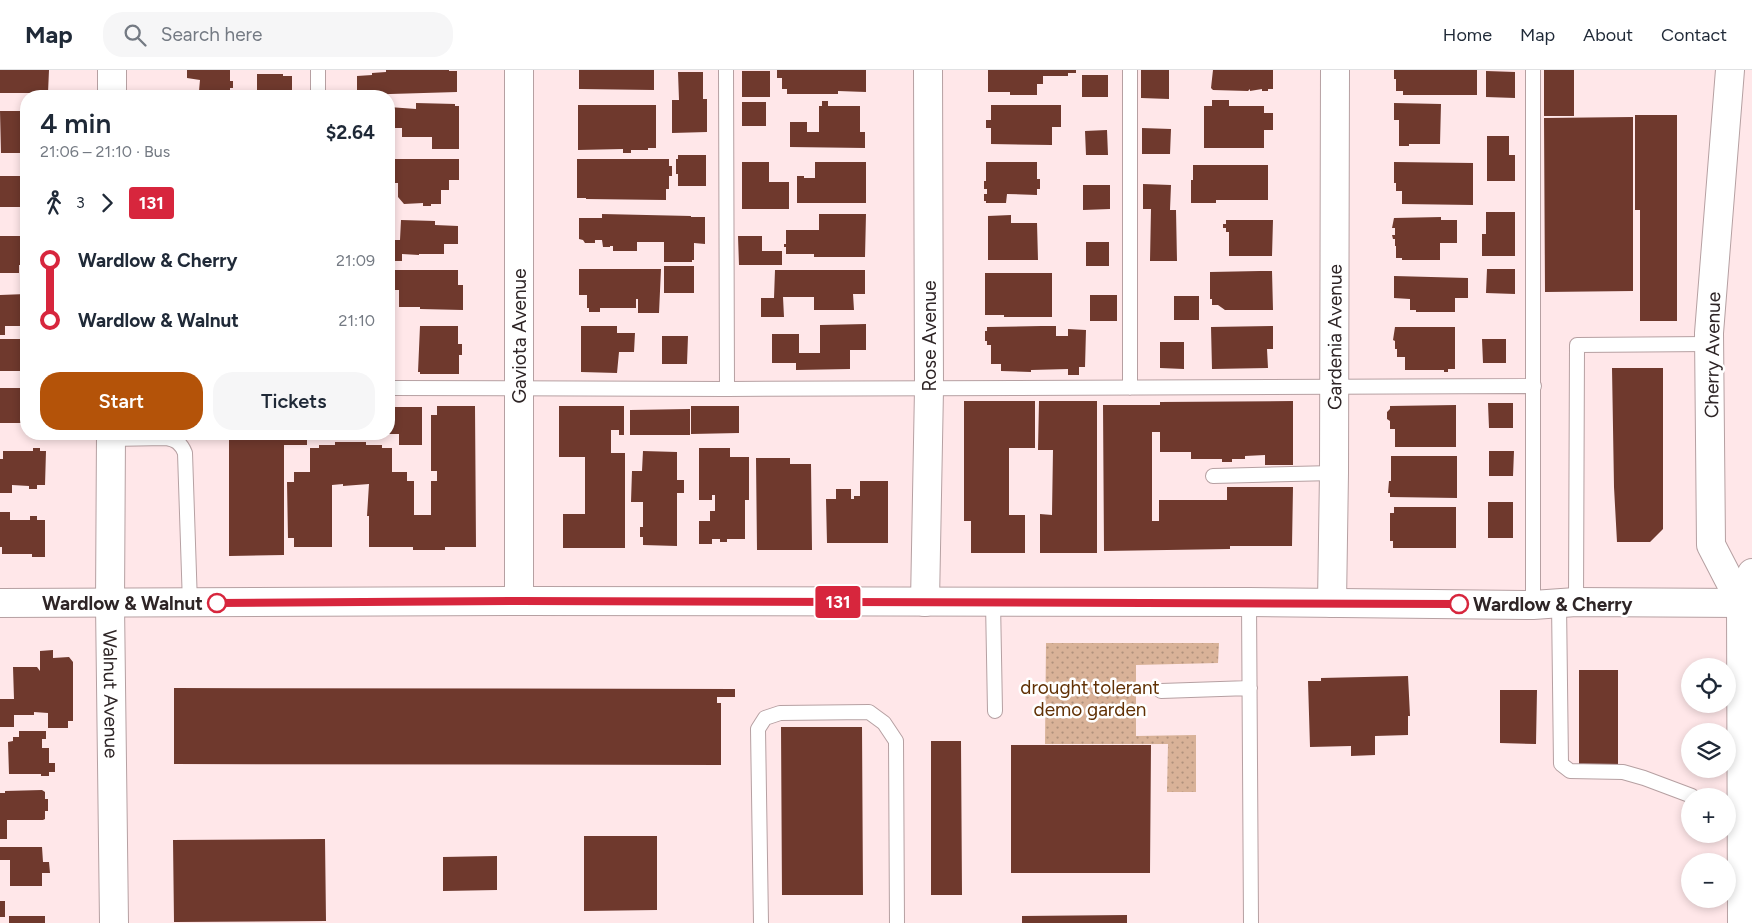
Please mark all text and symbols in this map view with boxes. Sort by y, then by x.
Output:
search box [103,12,453,57]
text: Map [25,20,73,49]
icon: search [121,21,149,49]
text: Search here [161,23,262,46]
text: Home [1443,24,1492,46]
text: Map [1520,24,1555,46]
text: About [1583,24,1633,46]
text: Contact [1661,24,1727,46]
text: 4 min [40,106,111,140]
text: $2.64 [326,121,375,144]
text: 21:06 – 21:10 · Bus [40,142,170,161]
icon: walk [40,189,68,217]
icon: forward [93,189,121,217]
text: 131 [139,192,164,214]
text: 3 [76,193,85,212]
text: Wardlow & Cherry [78,249,238,272]
text: 21:09 [336,251,375,270]
street label: Gardenia Avenue [1323,264,1347,410]
street label: Gaviota Avenue [508,268,531,404]
street label: Rose Avenue [918,280,941,392]
street label: Cherry Avenue [1700,292,1725,418]
text: Wardlow & Walnut [78,309,239,332]
text: 21:10 [339,311,375,330]
button: Start [40,372,203,430]
button: Tickets [213,372,375,430]
line badge: 131 [809,586,867,618]
text: 131 [825,591,851,613]
place label: Wardlow & Walnut [42,592,203,615]
marker: Wardlow & Walnut [207,593,227,613]
place label: Wardlow & Cherry [1473,593,1633,616]
marker: Wardlow & Cherry [1449,594,1469,614]
street label: Walnut Avenue [98,629,123,759]
map controls [1681,658,1736,908]
button: locate [1681,658,1736,713]
park label: drought tolerant demo garden [1020,676,1160,721]
button: layers [1681,723,1736,778]
button: + [1681,788,1736,843]
button: − [1681,853,1736,908]

